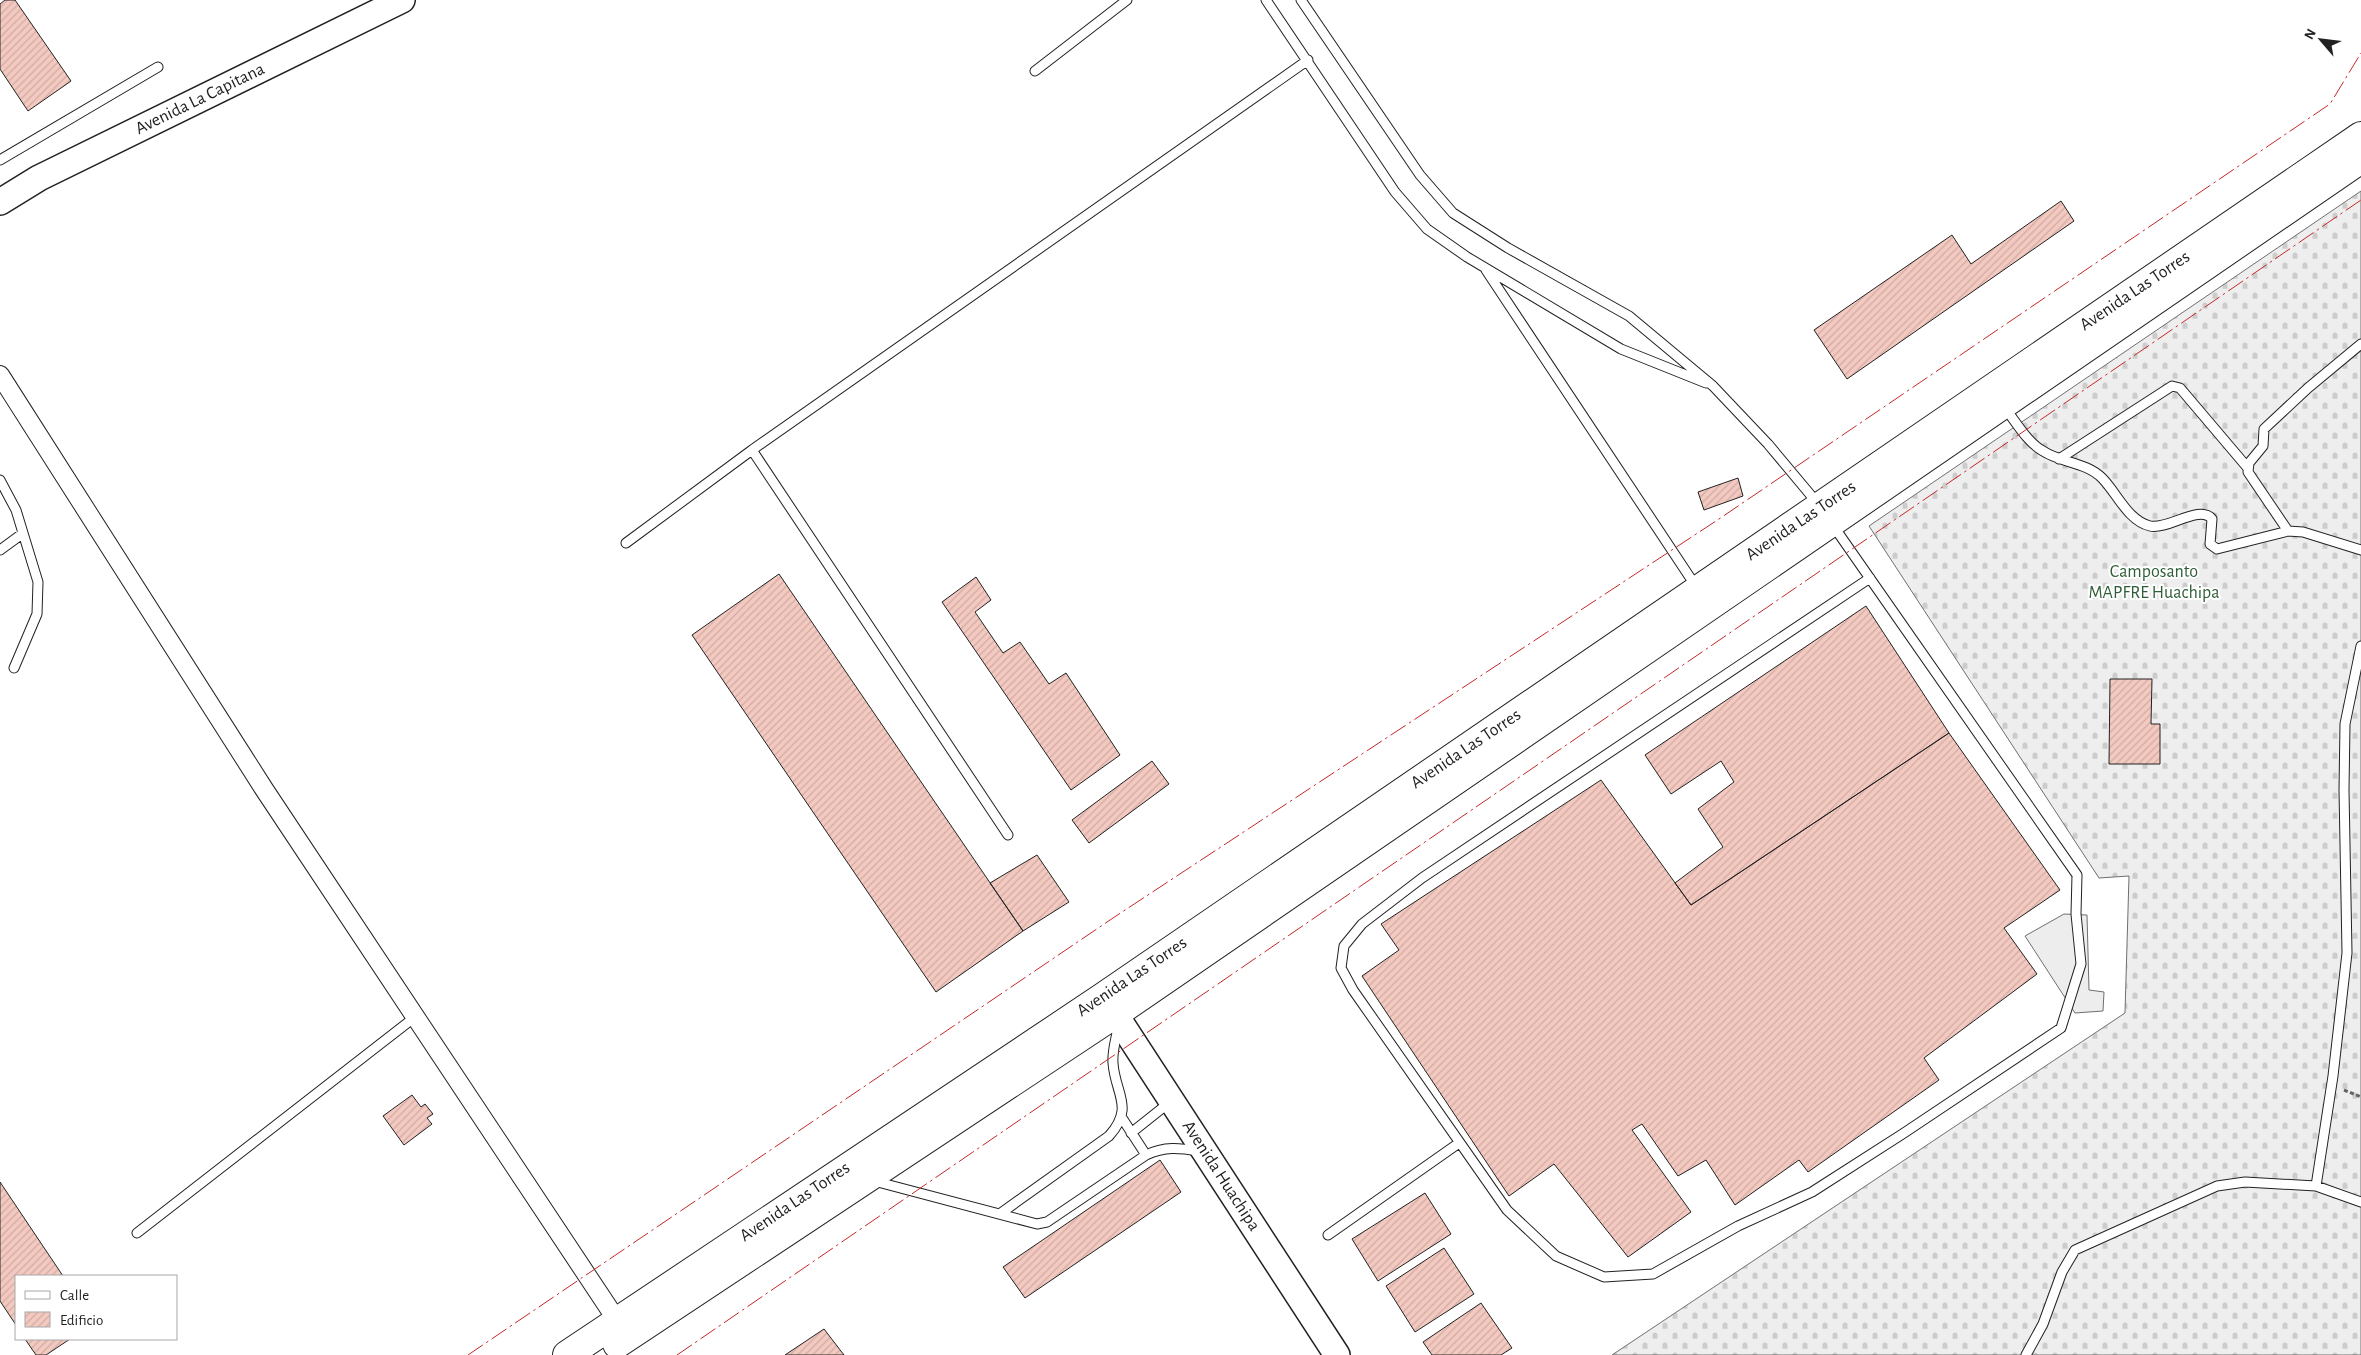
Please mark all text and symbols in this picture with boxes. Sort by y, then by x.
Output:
north arrow [2296,15,2346,65]
text: N [2302,27,2319,42]
street label: Avenida La Capitana [132,60,268,138]
street label: Avenida Las Torres [2077,248,2193,334]
street label: Avenida Las Torres [1743,478,1859,564]
park label: Camposanto MAPFRE Huachipa [2088,563,2220,602]
street label: Avenida Las Torres [1408,706,1524,792]
street label: Avenida Las Torres [1074,934,1190,1020]
street label: Avenida Huachipa [1179,1118,1263,1234]
street label: Avenida Las Torres [737,1159,853,1245]
legend [15,1275,178,1340]
text: Calle [60,1288,89,1303]
text: Edificio [60,1313,103,1328]

